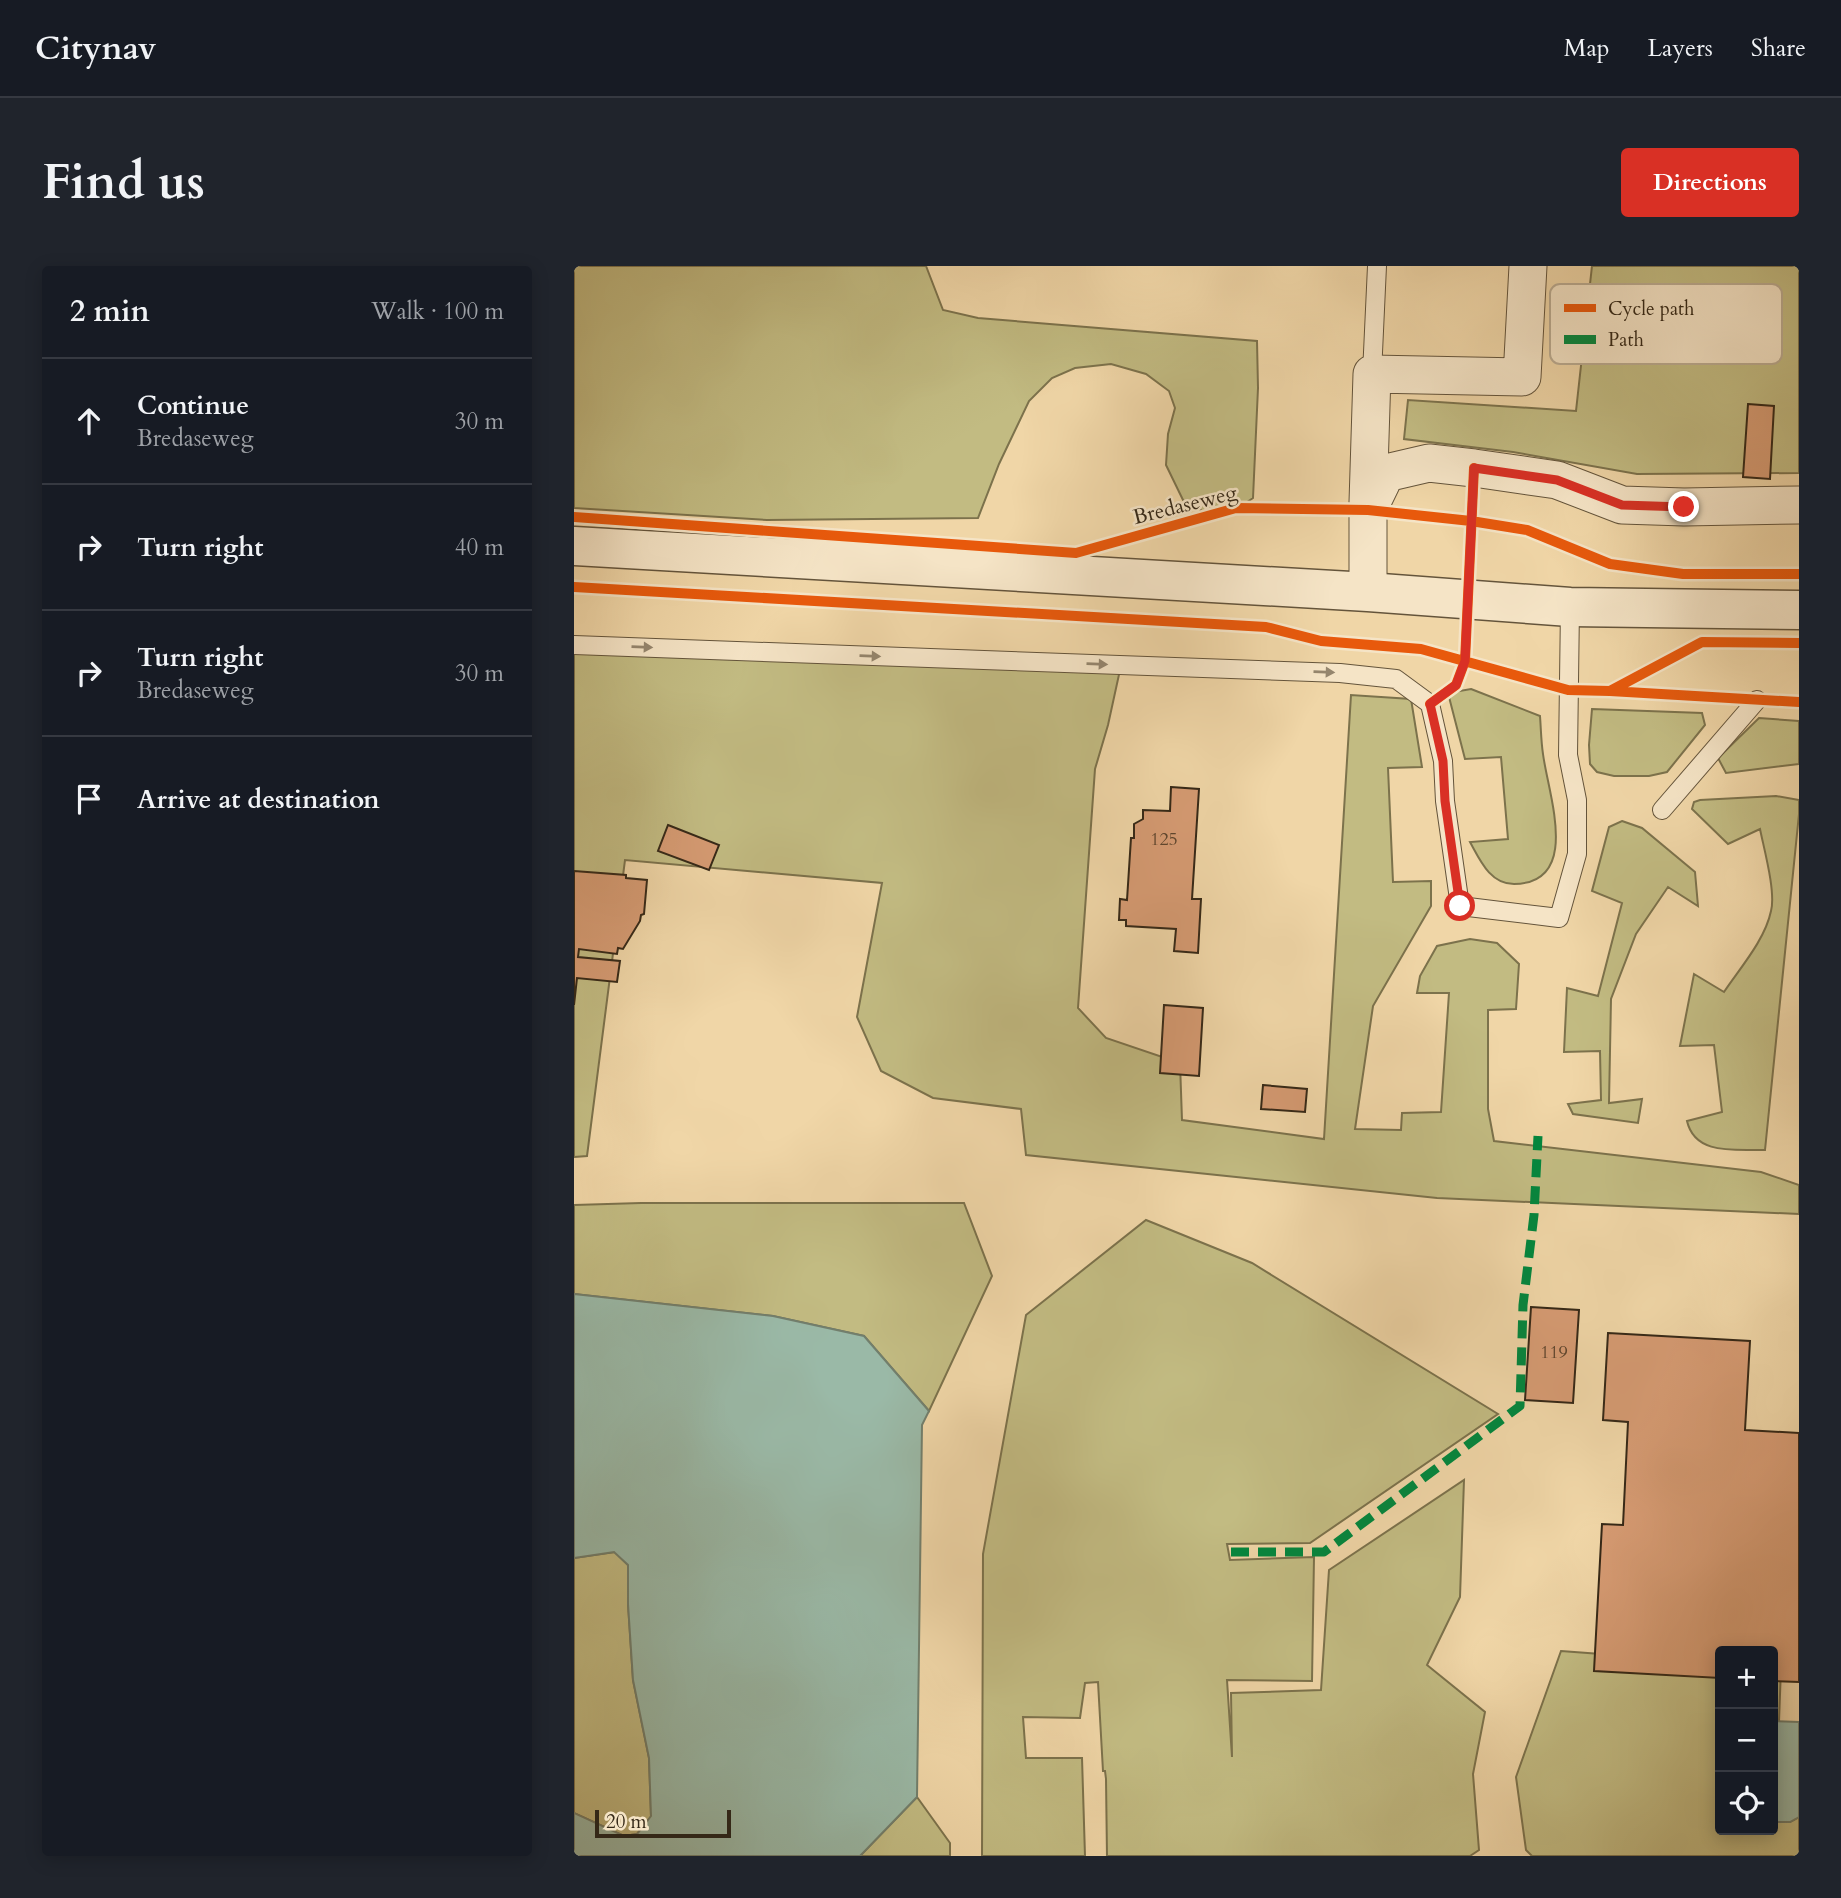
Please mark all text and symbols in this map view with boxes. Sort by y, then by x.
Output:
text: Citynav [35,26,156,71]
text: Map [1564,32,1610,65]
text: Layers [1648,32,1713,65]
text: Share [1751,32,1806,65]
button: Directions [1621,148,1799,217]
text: Find us [42,149,205,216]
legend [1550,284,1782,364]
text: 2 min [70,291,150,332]
text: Walk · 100 m [371,296,504,327]
text: Cycle path [1608,296,1695,322]
text: Path [1608,327,1644,353]
text: Continue [137,388,249,423]
icon: ahead [70,402,108,440]
text: 30 m [455,406,504,437]
text: Bredaseweg [137,423,254,454]
street label: Bredaseweg [1130,478,1240,532]
route end [1668,491,1699,522]
icon: right [70,528,108,566]
text: Turn right [137,530,264,565]
text: 40 m [455,532,504,563]
text: Turn right [137,640,264,675]
one-way arrow [631,642,653,653]
one-way arrow [859,650,881,661]
icon: right [70,654,108,692]
text: 30 m [455,658,504,689]
one-way arrow [1086,658,1108,670]
one-way arrow [1313,667,1335,678]
text: Bredaseweg [137,675,254,706]
icon: arrive [70,780,108,818]
text: Arrive at destination [137,782,380,817]
house number: 125 [1150,827,1178,852]
route start [1444,890,1475,921]
house number: 119 [1540,1340,1568,1365]
map controls [1715,1646,1778,1835]
button: + [1715,1646,1778,1709]
button: − [1715,1709,1778,1772]
button: locate [1715,1772,1778,1835]
scale bar [595,1807,732,1839]
text: 20 m [606,1809,647,1835]

